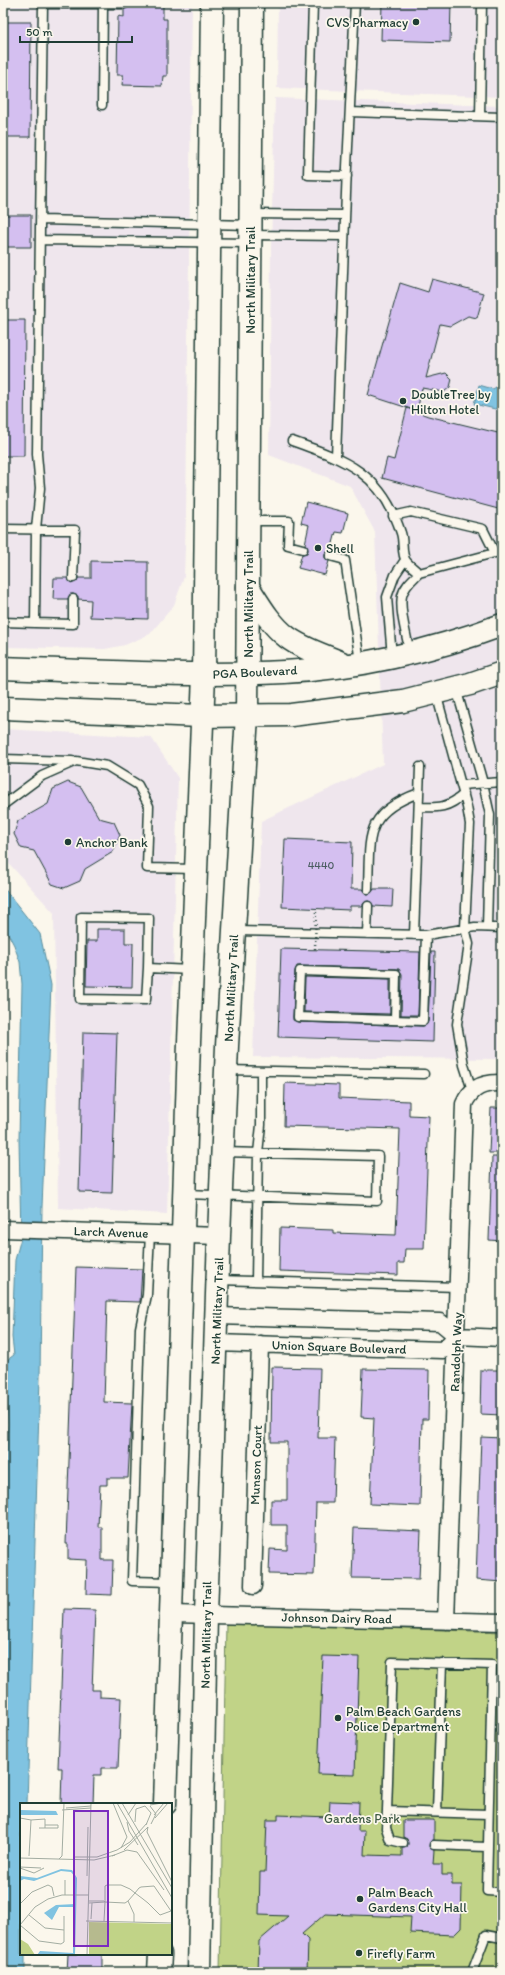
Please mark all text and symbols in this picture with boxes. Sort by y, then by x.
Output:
place label: CVS Pharmacy [326,15,408,30]
marker: CVS Pharmacy [411,17,421,27]
scale bar [20,18,132,44]
text: 50 m [26,25,52,39]
street label: North Military Trail [243,226,258,334]
place label: DoubleTree by Hilton Hotel [411,387,491,417]
marker: DoubleTree by Hilton Hotel [398,396,408,406]
place label: Shell [326,541,354,556]
marker: Shell [313,543,323,553]
street label: North Military Trail [241,550,256,658]
street label: PGA Boulevard [212,662,298,682]
place label: Anchor Bank [76,835,148,850]
marker: Anchor Bank [63,837,73,847]
house number: 4440 [308,859,335,872]
street label: North Military Trail [221,934,241,1042]
street label: Larch Avenue [73,1223,149,1241]
street label: North Military Trail [208,1257,226,1365]
street label: Randolph Way [447,1312,465,1392]
street label: Union Square Boulevard [271,1337,407,1357]
street label: Munson Court [247,1425,265,1505]
street label: North Military Trail [198,1581,214,1689]
street label: Johnson Dairy Road [282,1610,392,1626]
place label: Palm Beach Gardens Police Department [346,1704,461,1734]
marker: Palm Beach Gardens Police Department [333,1713,343,1723]
inset map [20,1803,172,1955]
park label: Gardens Park [324,1811,400,1826]
place label: Palm Beach Gardens City Hall [368,1885,467,1915]
marker: Palm Beach Gardens City Hall [355,1894,365,1904]
place label: Firefly Farm [367,1946,435,1961]
marker: Firefly Farm [354,1948,364,1958]

